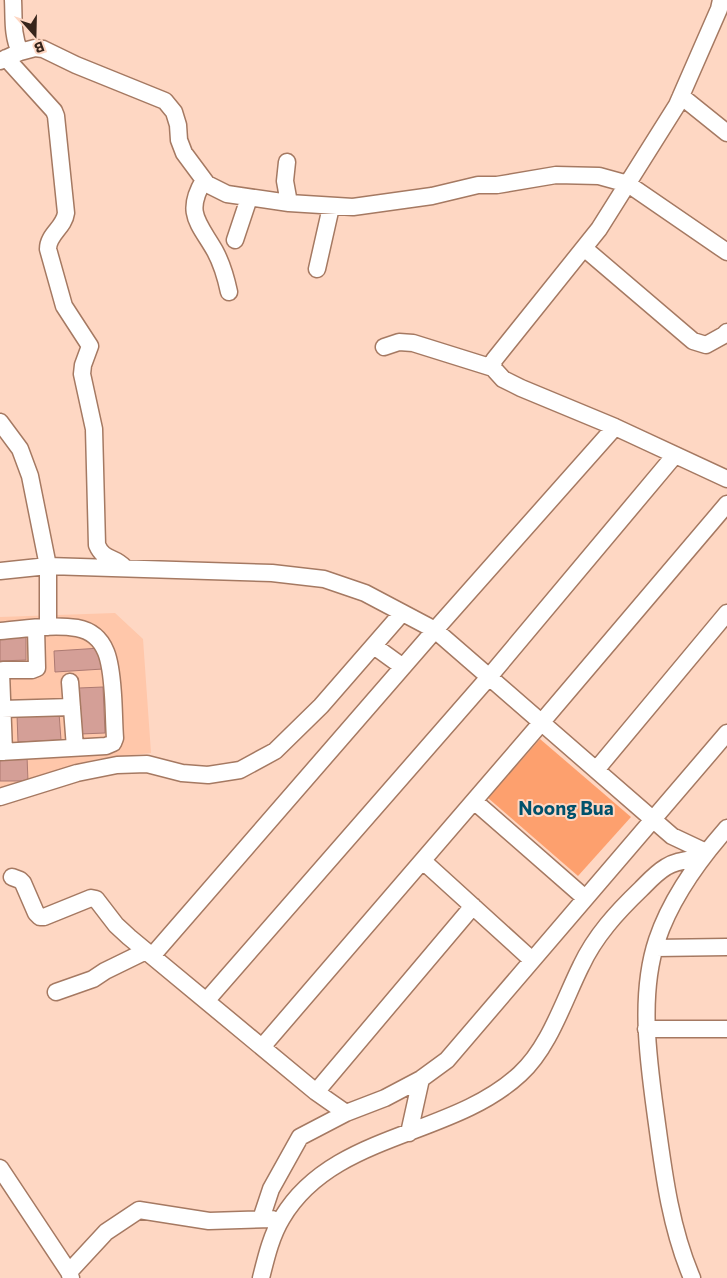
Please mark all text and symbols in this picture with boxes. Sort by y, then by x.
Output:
north arrow [10,10,60,60]
text: B [32,38,47,57]
district label: Noong Bua [518,796,614,819]

